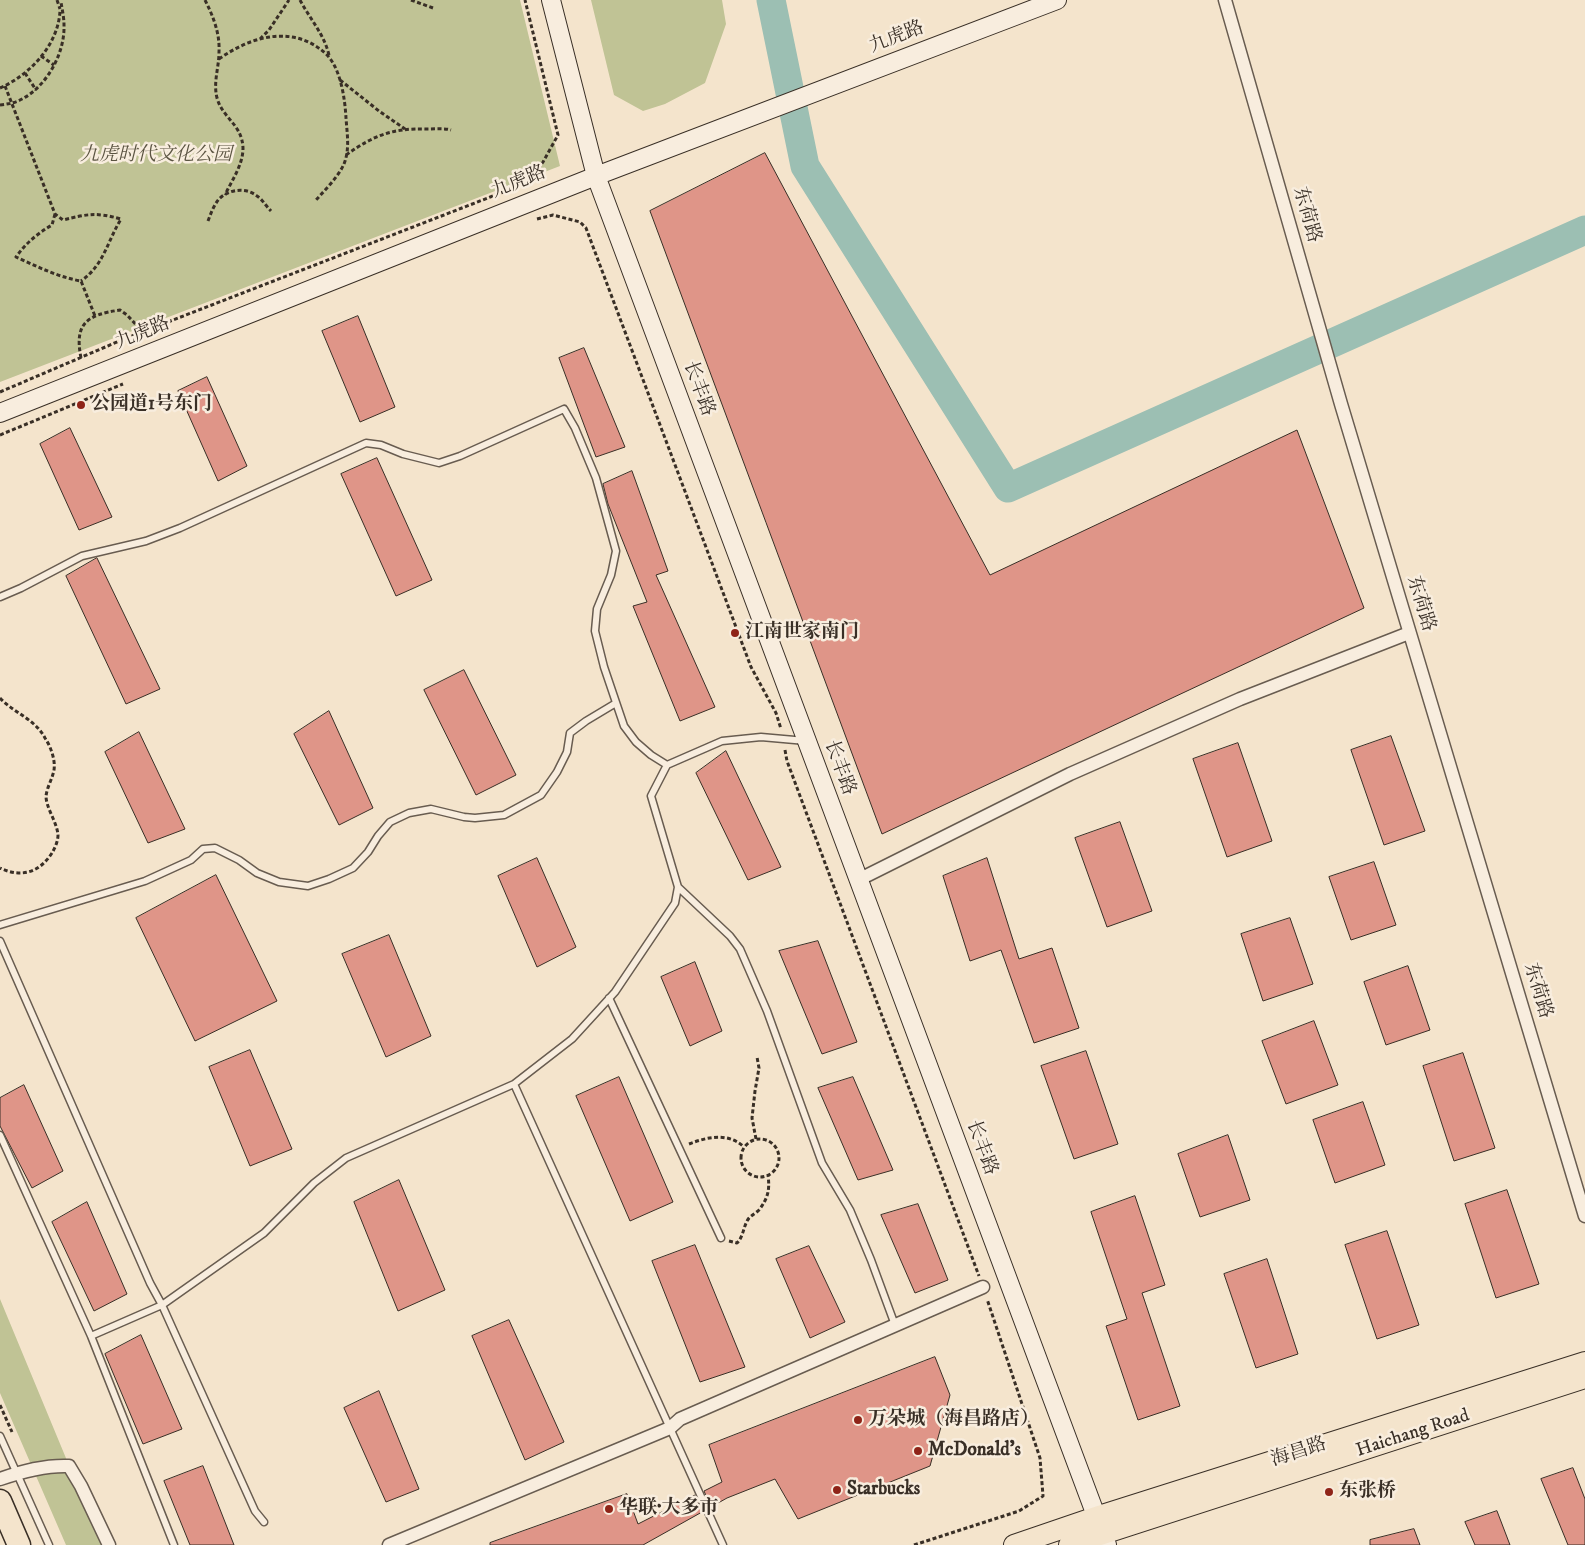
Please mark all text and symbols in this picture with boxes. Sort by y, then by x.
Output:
street label: 九虎路 [866,17,928,59]
park label: 九虎时代文化公园 [80,145,232,167]
street label: 九虎路 [488,162,550,204]
street label: 东荷路 [1287,184,1325,246]
street label: 九虎路 [112,313,174,355]
street label: 长丰路 [678,358,718,420]
place label: 公园道1号东门 [91,394,212,416]
marker: 公园道1号东门 [75,399,87,411]
street label: 东荷路 [1401,573,1439,635]
place label: 江南世家南门 [745,622,859,644]
marker: 江南世家南门 [729,627,741,639]
street label: 长丰路 [819,737,859,799]
street label: 东荷路 [1518,960,1556,1022]
street label: 长丰路 [961,1117,1001,1179]
street label: Haichang Road [1353,1405,1473,1463]
place label: 万朵城（海昌路店） [868,1409,1039,1431]
marker: 万朵城（海昌路店） [852,1414,864,1426]
street label: 海昌路 [1268,1433,1330,1473]
place label: McDonald's [928,1440,1021,1462]
marker: McDonald's [912,1445,924,1457]
place label: Starbucks [847,1479,920,1501]
place label: 东张桥 [1339,1481,1396,1503]
marker: Starbucks [831,1484,843,1496]
marker: 东张桥 [1323,1486,1335,1498]
place label: 华联·大多市 [619,1498,719,1520]
marker: 华联·大多市 [603,1503,615,1515]

